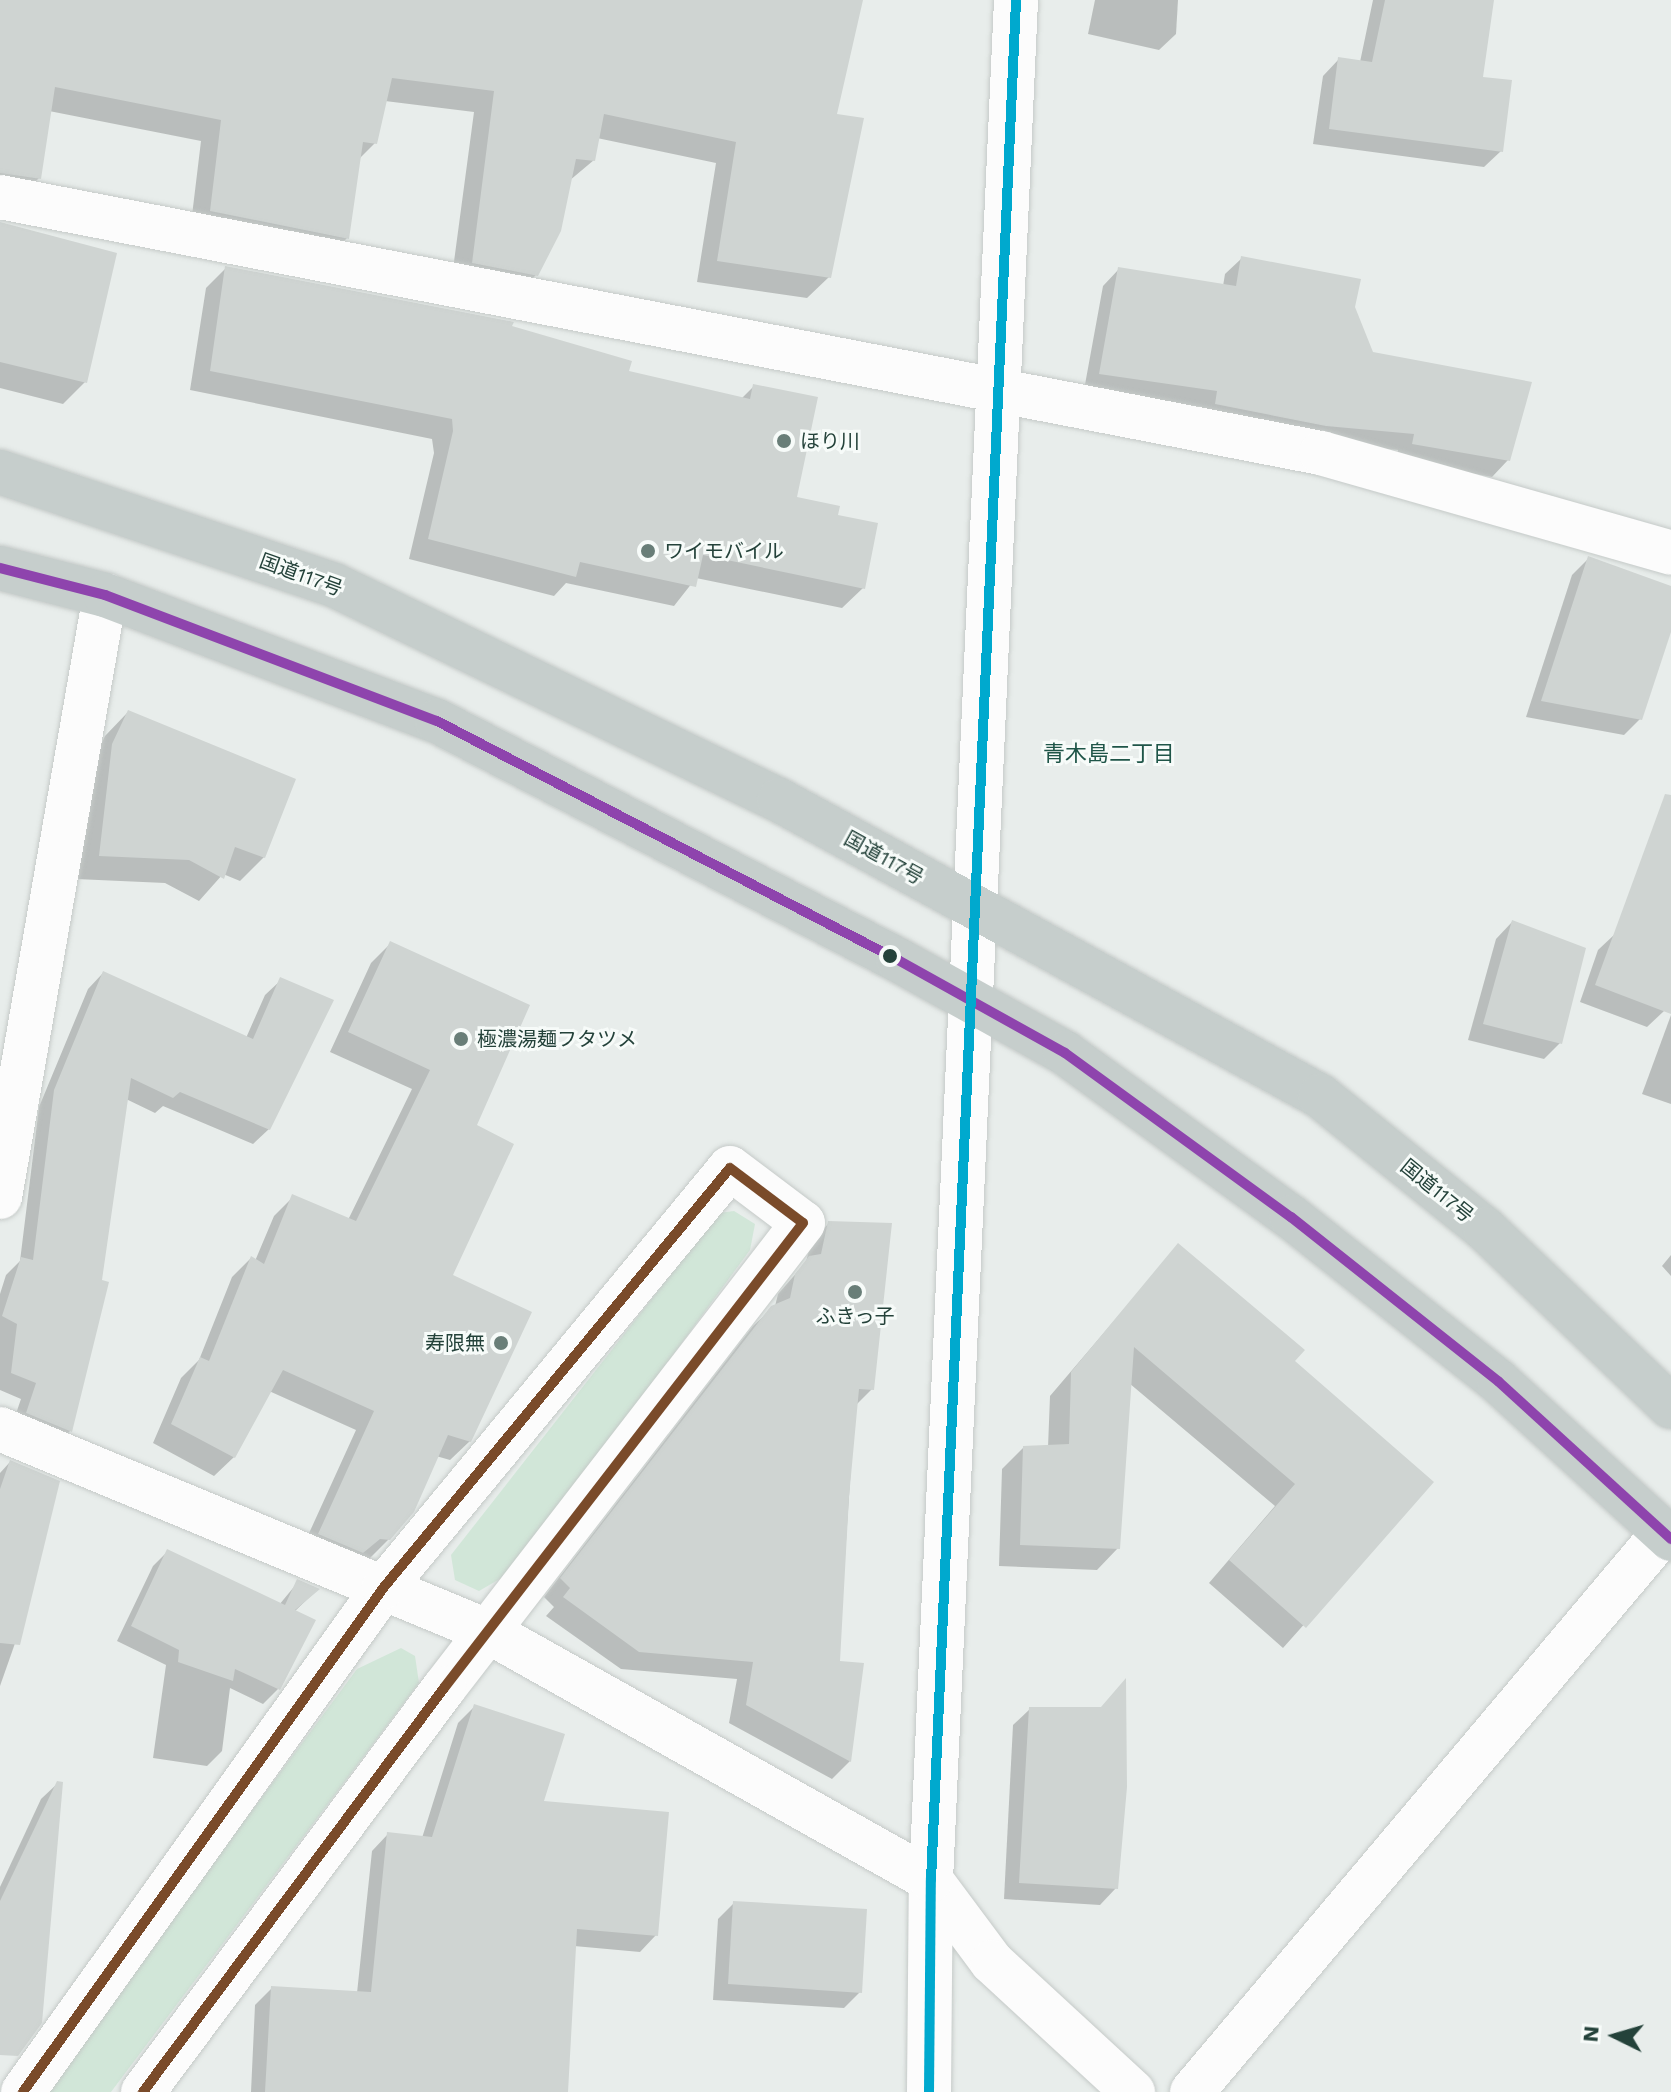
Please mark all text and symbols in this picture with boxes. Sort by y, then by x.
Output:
place label: ほり川 [800,429,860,453]
marker: ほり川 [775,432,793,450]
place label: ワイモバイル [664,539,784,563]
marker: ワイモバイル [639,542,657,560]
street label: 国道117号 [256,549,346,601]
district label: 青木島二丁目 [1043,741,1175,767]
street label: 国道117号 [840,826,928,890]
unlabelled marker [882,948,898,964]
place label: 極濃湯麺フタツメ [477,1027,637,1051]
marker: 極濃湯麺フタツメ [452,1030,470,1048]
street label: 国道117号 [1396,1154,1478,1228]
marker: ふきっ子 [846,1283,864,1301]
place label: ふきっ子 [815,1304,895,1328]
place label: 寿限無 [425,1331,485,1355]
marker: 寿限無 [492,1334,510,1352]
north arrow [1575,1996,1655,2076]
text: N [1577,2025,1604,2043]

